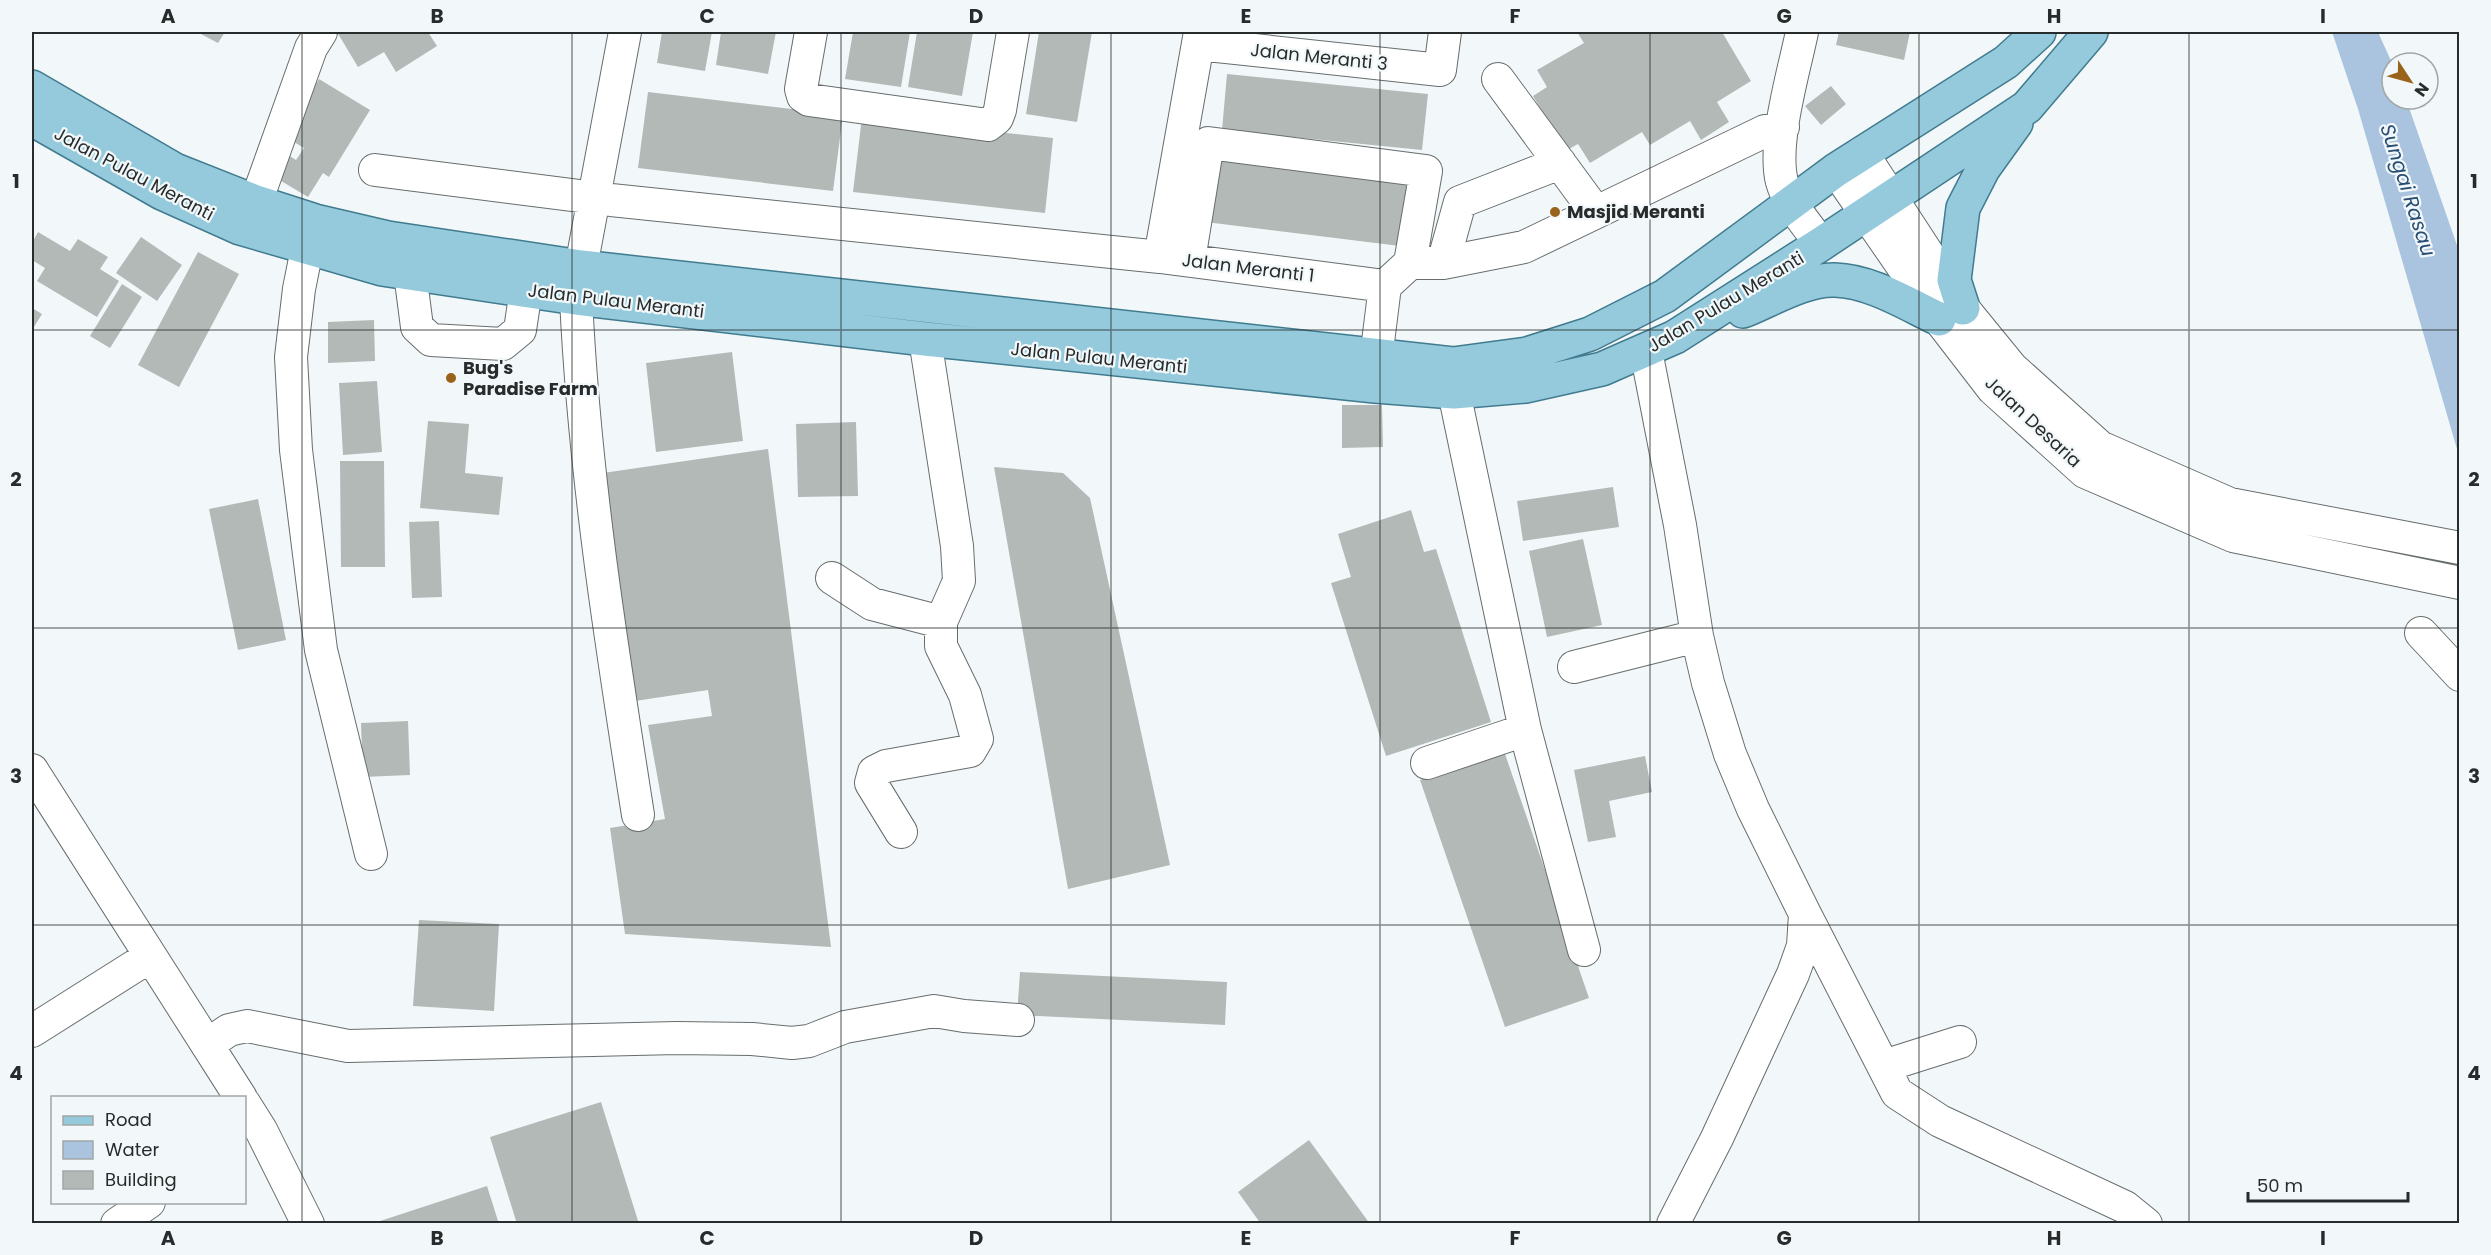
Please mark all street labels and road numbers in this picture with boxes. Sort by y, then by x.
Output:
street label: Jalan Meranti 3 [1249,37,1389,76]
street label: Jalan Pulau Meranti [50,121,218,226]
street label: Jalan Pulau Meranti [1643,245,1808,358]
street label: Jalan Meranti 1 [1180,247,1316,288]
street label: Jalan Pulau Meranti [526,277,706,324]
street label: Jalan Pulau Meranti [1009,336,1189,379]
street label: Jalan Desaria [1980,370,2087,473]

